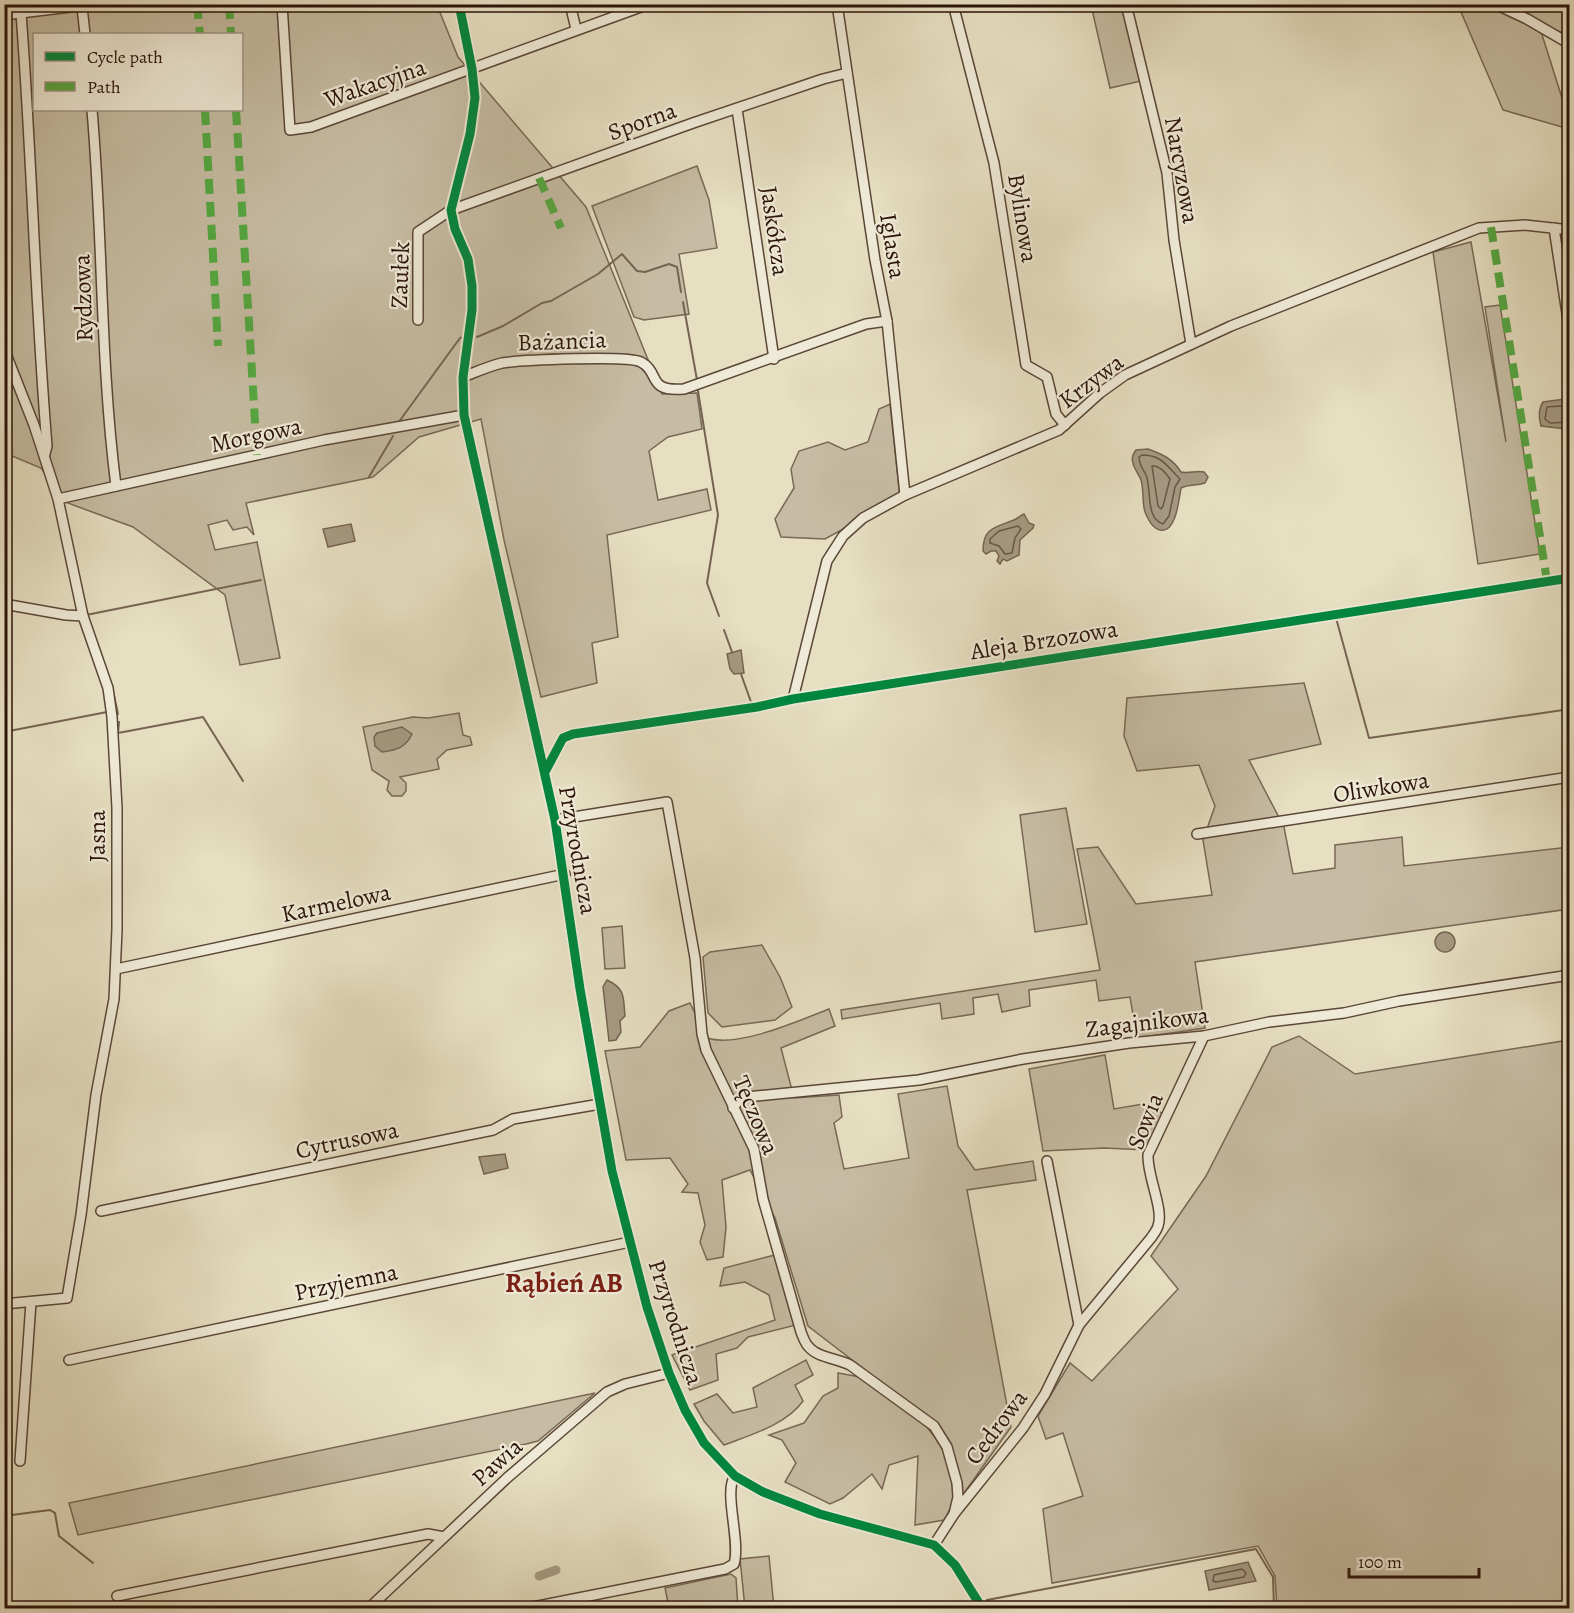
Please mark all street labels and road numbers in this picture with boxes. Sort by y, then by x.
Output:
street label: Wakacyjna [319,50,431,116]
street label: Sporna [603,94,682,148]
street label: Narcyzowa [1157,114,1207,227]
street label: Bylinowa [1000,171,1046,266]
street label: Jaskółcza [753,184,797,279]
street label: Iglasta [872,211,914,282]
street label: Zaułek [383,241,417,309]
street label: Rydzowa [65,253,101,342]
street label: Bażancia [517,323,608,359]
street label: Krzywa [1052,346,1131,416]
street label: Morgowa [208,410,305,460]
street label: Aleja Brzozowa [967,612,1121,668]
street label: Oliwkowa [1331,763,1432,810]
street label: Przyrodnicza [551,783,605,918]
street label: Jasna [81,809,113,862]
street label: Karmelowa [278,876,394,930]
street label: Zagajnikowa [1083,998,1211,1045]
street label: Tęczowa [725,1071,787,1160]
street label: Sowia [1119,1087,1171,1154]
street label: Cytrusowa [293,1113,402,1167]
street label: Przyjemna [291,1255,401,1309]
street label: Przyrodnicza [641,1255,712,1390]
street label: Cedrowa [957,1382,1035,1471]
street label: Pawia [465,1430,530,1493]

